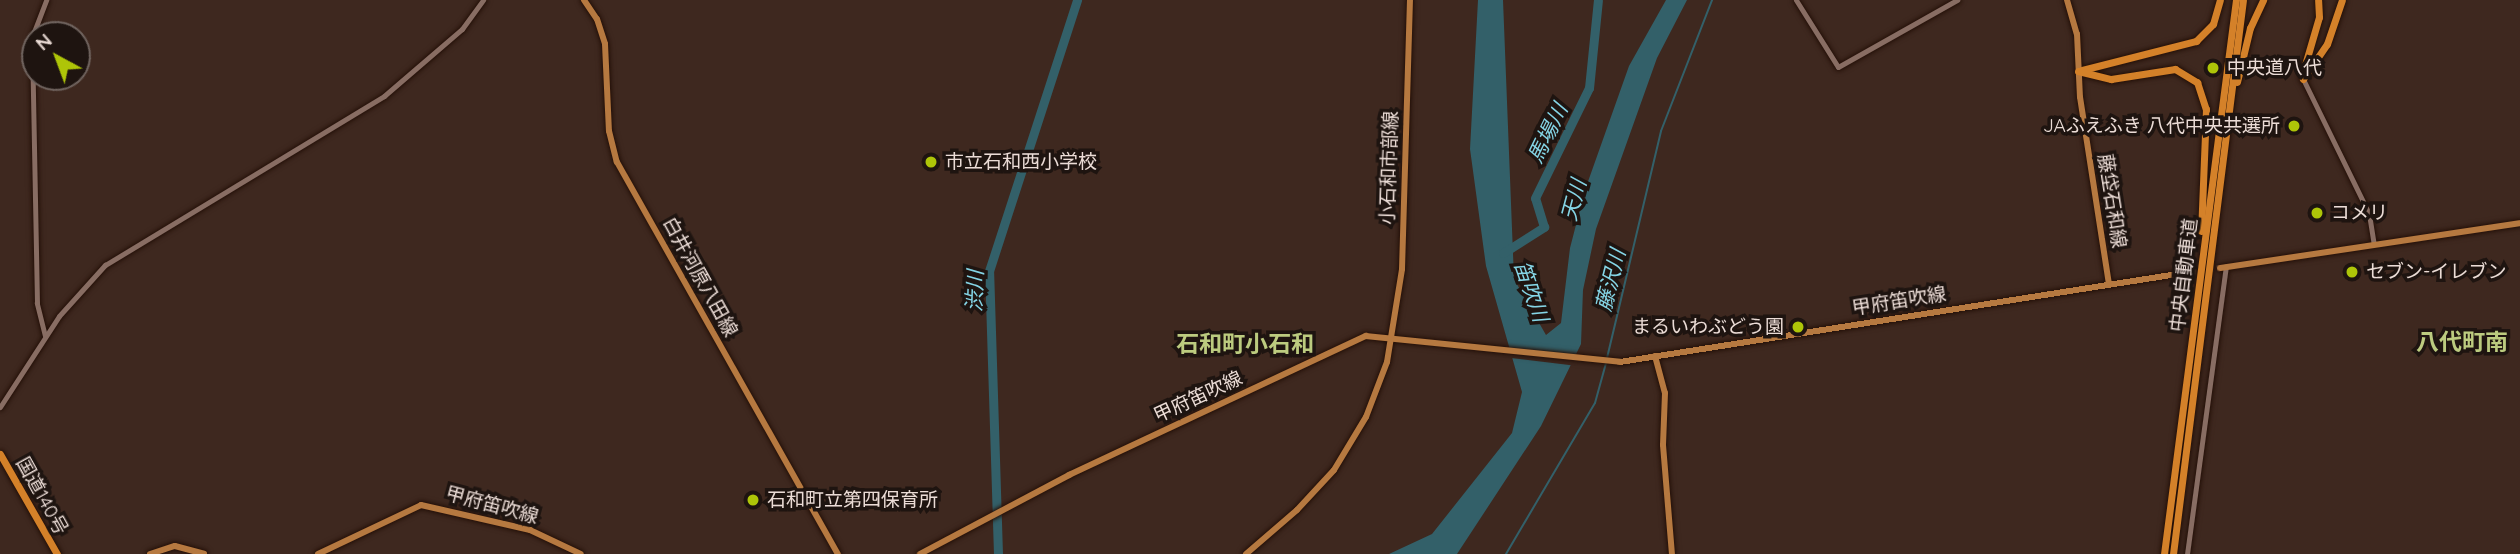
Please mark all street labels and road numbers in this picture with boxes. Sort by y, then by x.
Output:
street label: 小石和市部線 [1376,111,1402,225]
street label: 藤垈石和線 [2093,152,2131,250]
street label: 白井河原八田線 [658,213,742,341]
street label: 中央自動車道 [2166,217,2202,333]
street label: 甲府笛吹線 [1850,282,1948,320]
street label: 甲府笛吹線 [1150,367,1246,427]
street label: 国道140号 [11,453,73,539]
street label: 甲府笛吹線 [443,482,541,528]

